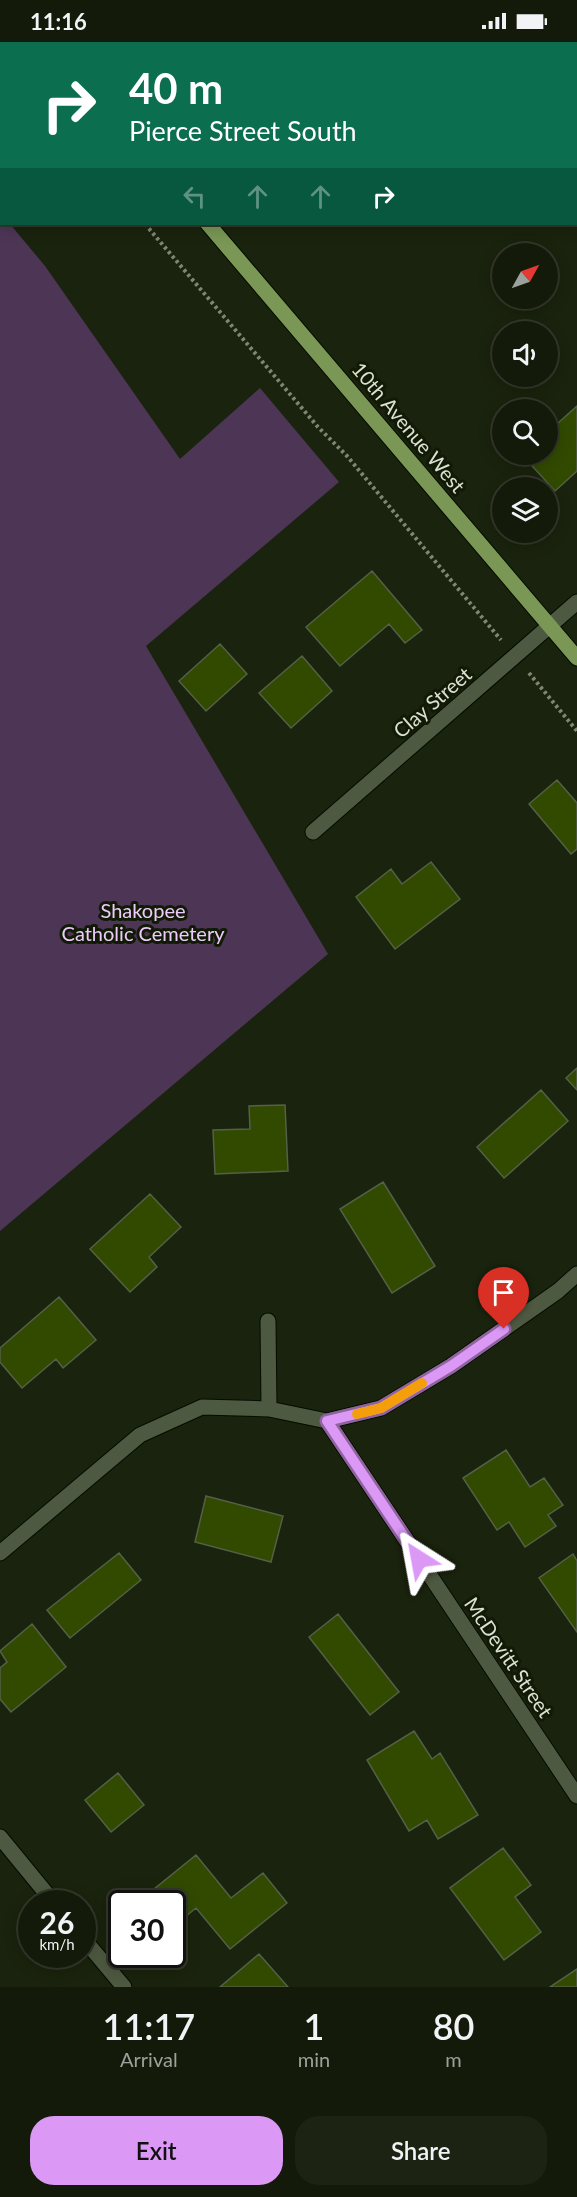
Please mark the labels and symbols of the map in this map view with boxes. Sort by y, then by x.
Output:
north arrow [492,243,558,309]
street label: 10th Avenue West [347,357,471,497]
street label: Clay Street [388,662,476,742]
park label: Shakopee Catholic Cemetery [62,898,225,945]
pin [478,1267,529,1329]
position arrow [387,1527,451,1591]
street label: McDevitt Street [460,1592,558,1722]
speed limit sign: 30 [108,1890,186,1968]

